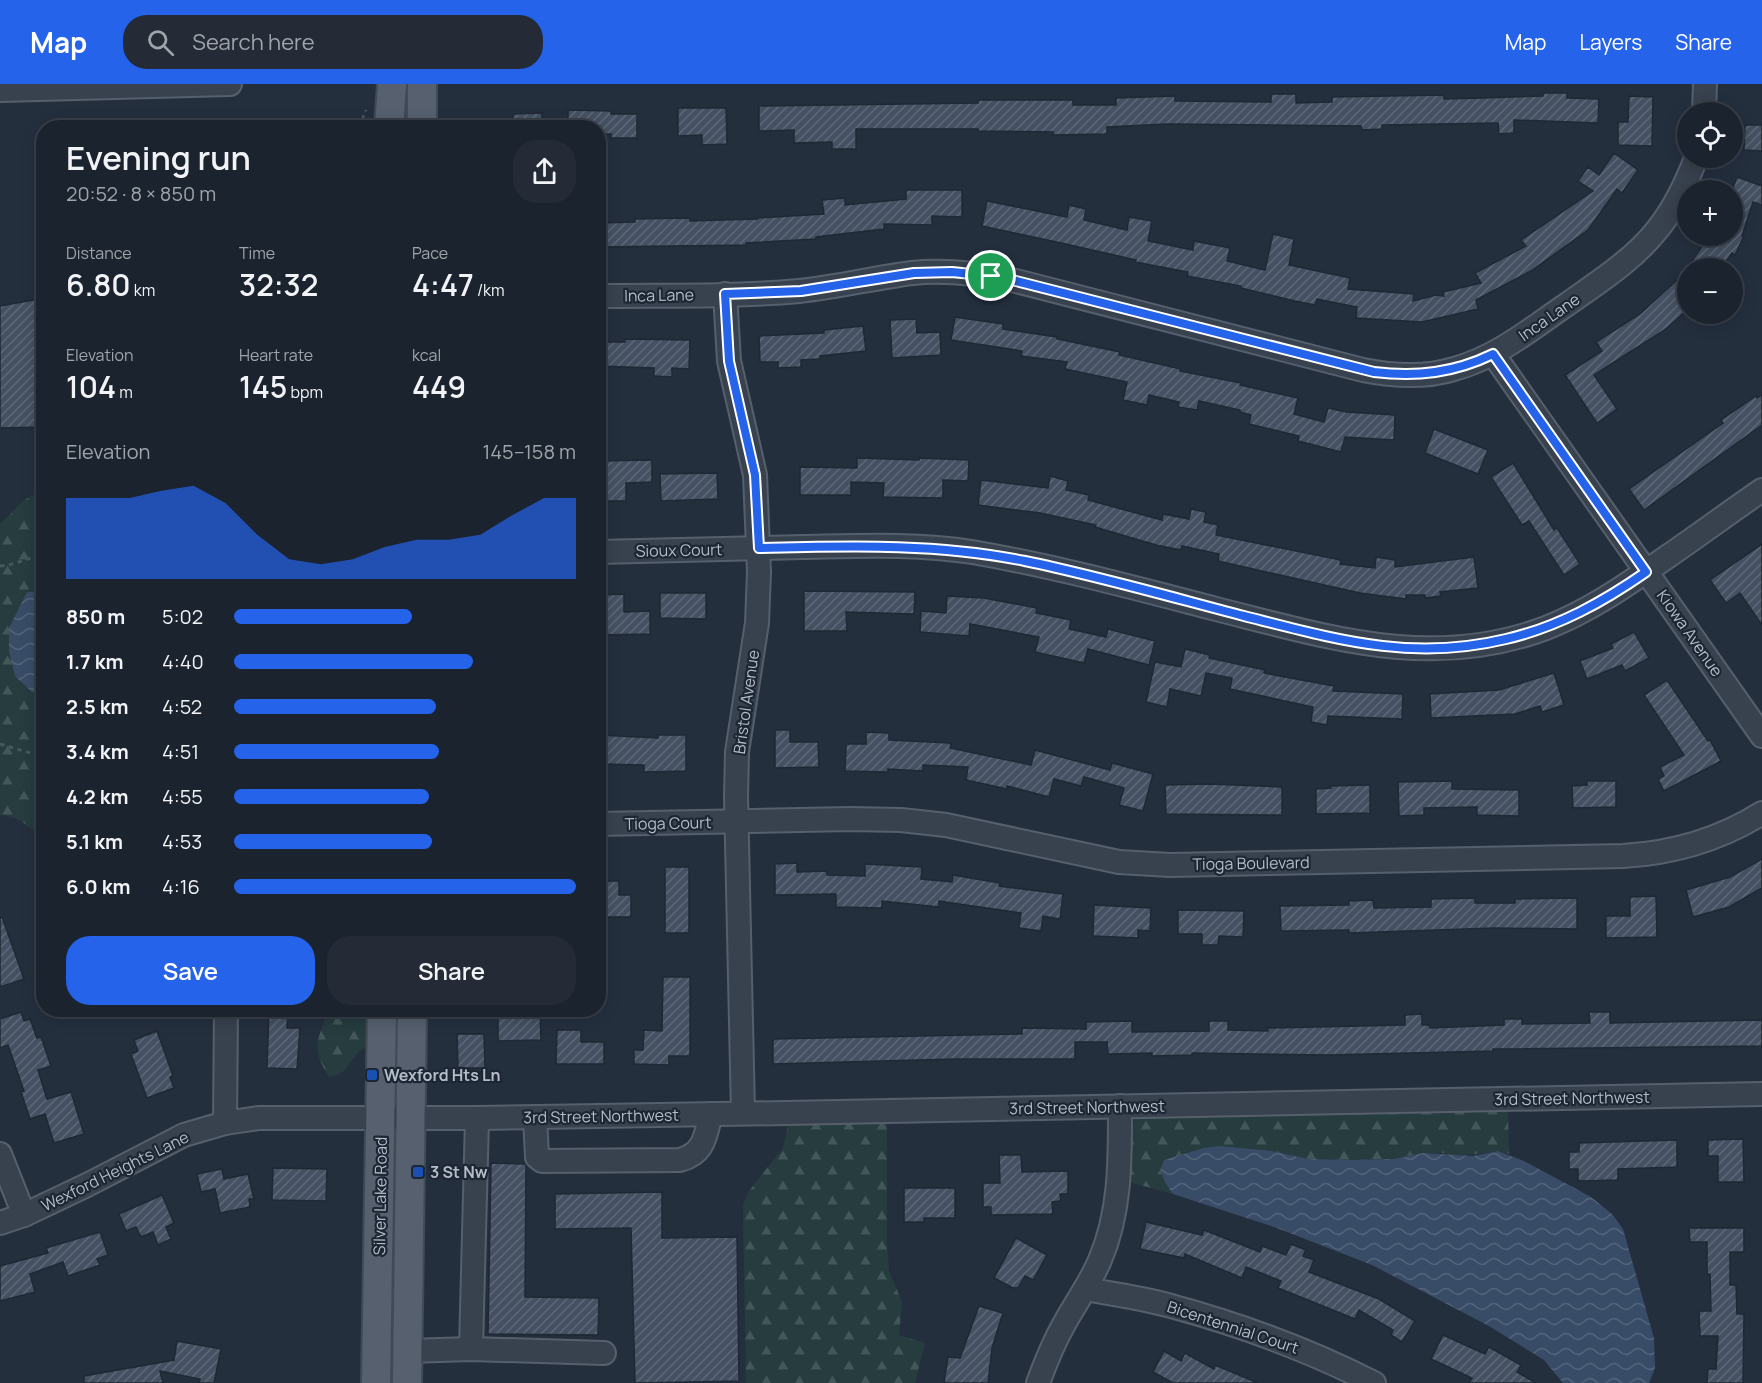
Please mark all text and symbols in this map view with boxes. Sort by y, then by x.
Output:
search box [123,15,543,69]
text: Map [30,23,87,61]
icon: search [144,26,177,59]
text: Search here [192,27,315,57]
text: Map [1505,28,1546,56]
text: Layers [1579,28,1642,56]
text: Share [1675,28,1732,56]
map controls [1677,102,1743,324]
button: locate [1677,102,1743,168]
text: Evening run [66,135,251,180]
button: share [513,140,576,203]
text: 20:52 · 8 × 850 m [66,180,216,207]
button: + [1677,180,1743,246]
text: Distance [66,242,132,264]
text: Time [239,242,275,264]
text: Pace [412,242,448,264]
pin [965,250,1016,301]
button: − [1677,258,1743,324]
icon: arrive [974,259,1007,292]
text: 6.80 [66,264,131,305]
text: 32:32 [239,264,318,305]
text: 4:47 [412,264,474,305]
text: km [131,279,155,301]
text: /km [474,279,505,301]
street label: Inca Lane [624,283,694,307]
street label: Inca Lane [1514,288,1584,346]
text: Elevation [66,344,134,366]
text: Heart rate [239,344,313,366]
text: kcal [412,344,441,366]
text: 104 [66,366,116,407]
text: 145 [239,366,287,407]
text: 449 [412,366,466,407]
text: m [116,381,133,403]
text: bpm [287,381,323,403]
text: Elevation [66,438,150,465]
text: 145–158 m [483,438,576,465]
street label: Sioux Court [635,538,723,562]
street label: Kiowa Avenue [1652,585,1728,681]
text: 850 m [66,603,125,630]
text: 5:02 [162,603,203,630]
text: 1.7 km [66,648,123,675]
text: 4:40 [162,648,204,675]
street label: Bristol Avenue [728,648,764,756]
text: 2.5 km [66,693,128,720]
text: 4:52 [162,693,202,720]
text: 3.4 km [66,738,129,765]
text: 4:51 [162,738,199,765]
text: 4.2 km [66,783,129,810]
text: 4:55 [162,783,203,810]
street label: Tioga Court [624,811,712,835]
text: 5.1 km [66,828,123,855]
text: 4:53 [162,828,202,855]
street label: Tioga Boulevard [1192,851,1310,875]
text: 6.0 km [66,873,130,900]
text: 4:16 [162,873,200,900]
button: Save [66,936,315,1005]
button: Share [327,936,576,1005]
place label: Wexford Hts Ln [384,1064,501,1086]
marker: Wexford Hts Ln [365,1068,379,1082]
street label: 3rd Street Northwest [1494,1086,1650,1110]
street label: 3rd Street Northwest [1009,1095,1165,1119]
street label: 3rd Street Northwest [523,1104,679,1128]
street label: Wexford Heights Lane [38,1126,192,1216]
street label: Silver Lake Road [368,1136,392,1256]
place label: 3 St Nw [430,1161,488,1183]
marker: 3 St Nw [411,1165,425,1179]
street label: Bicentennial Court [1164,1295,1302,1359]

